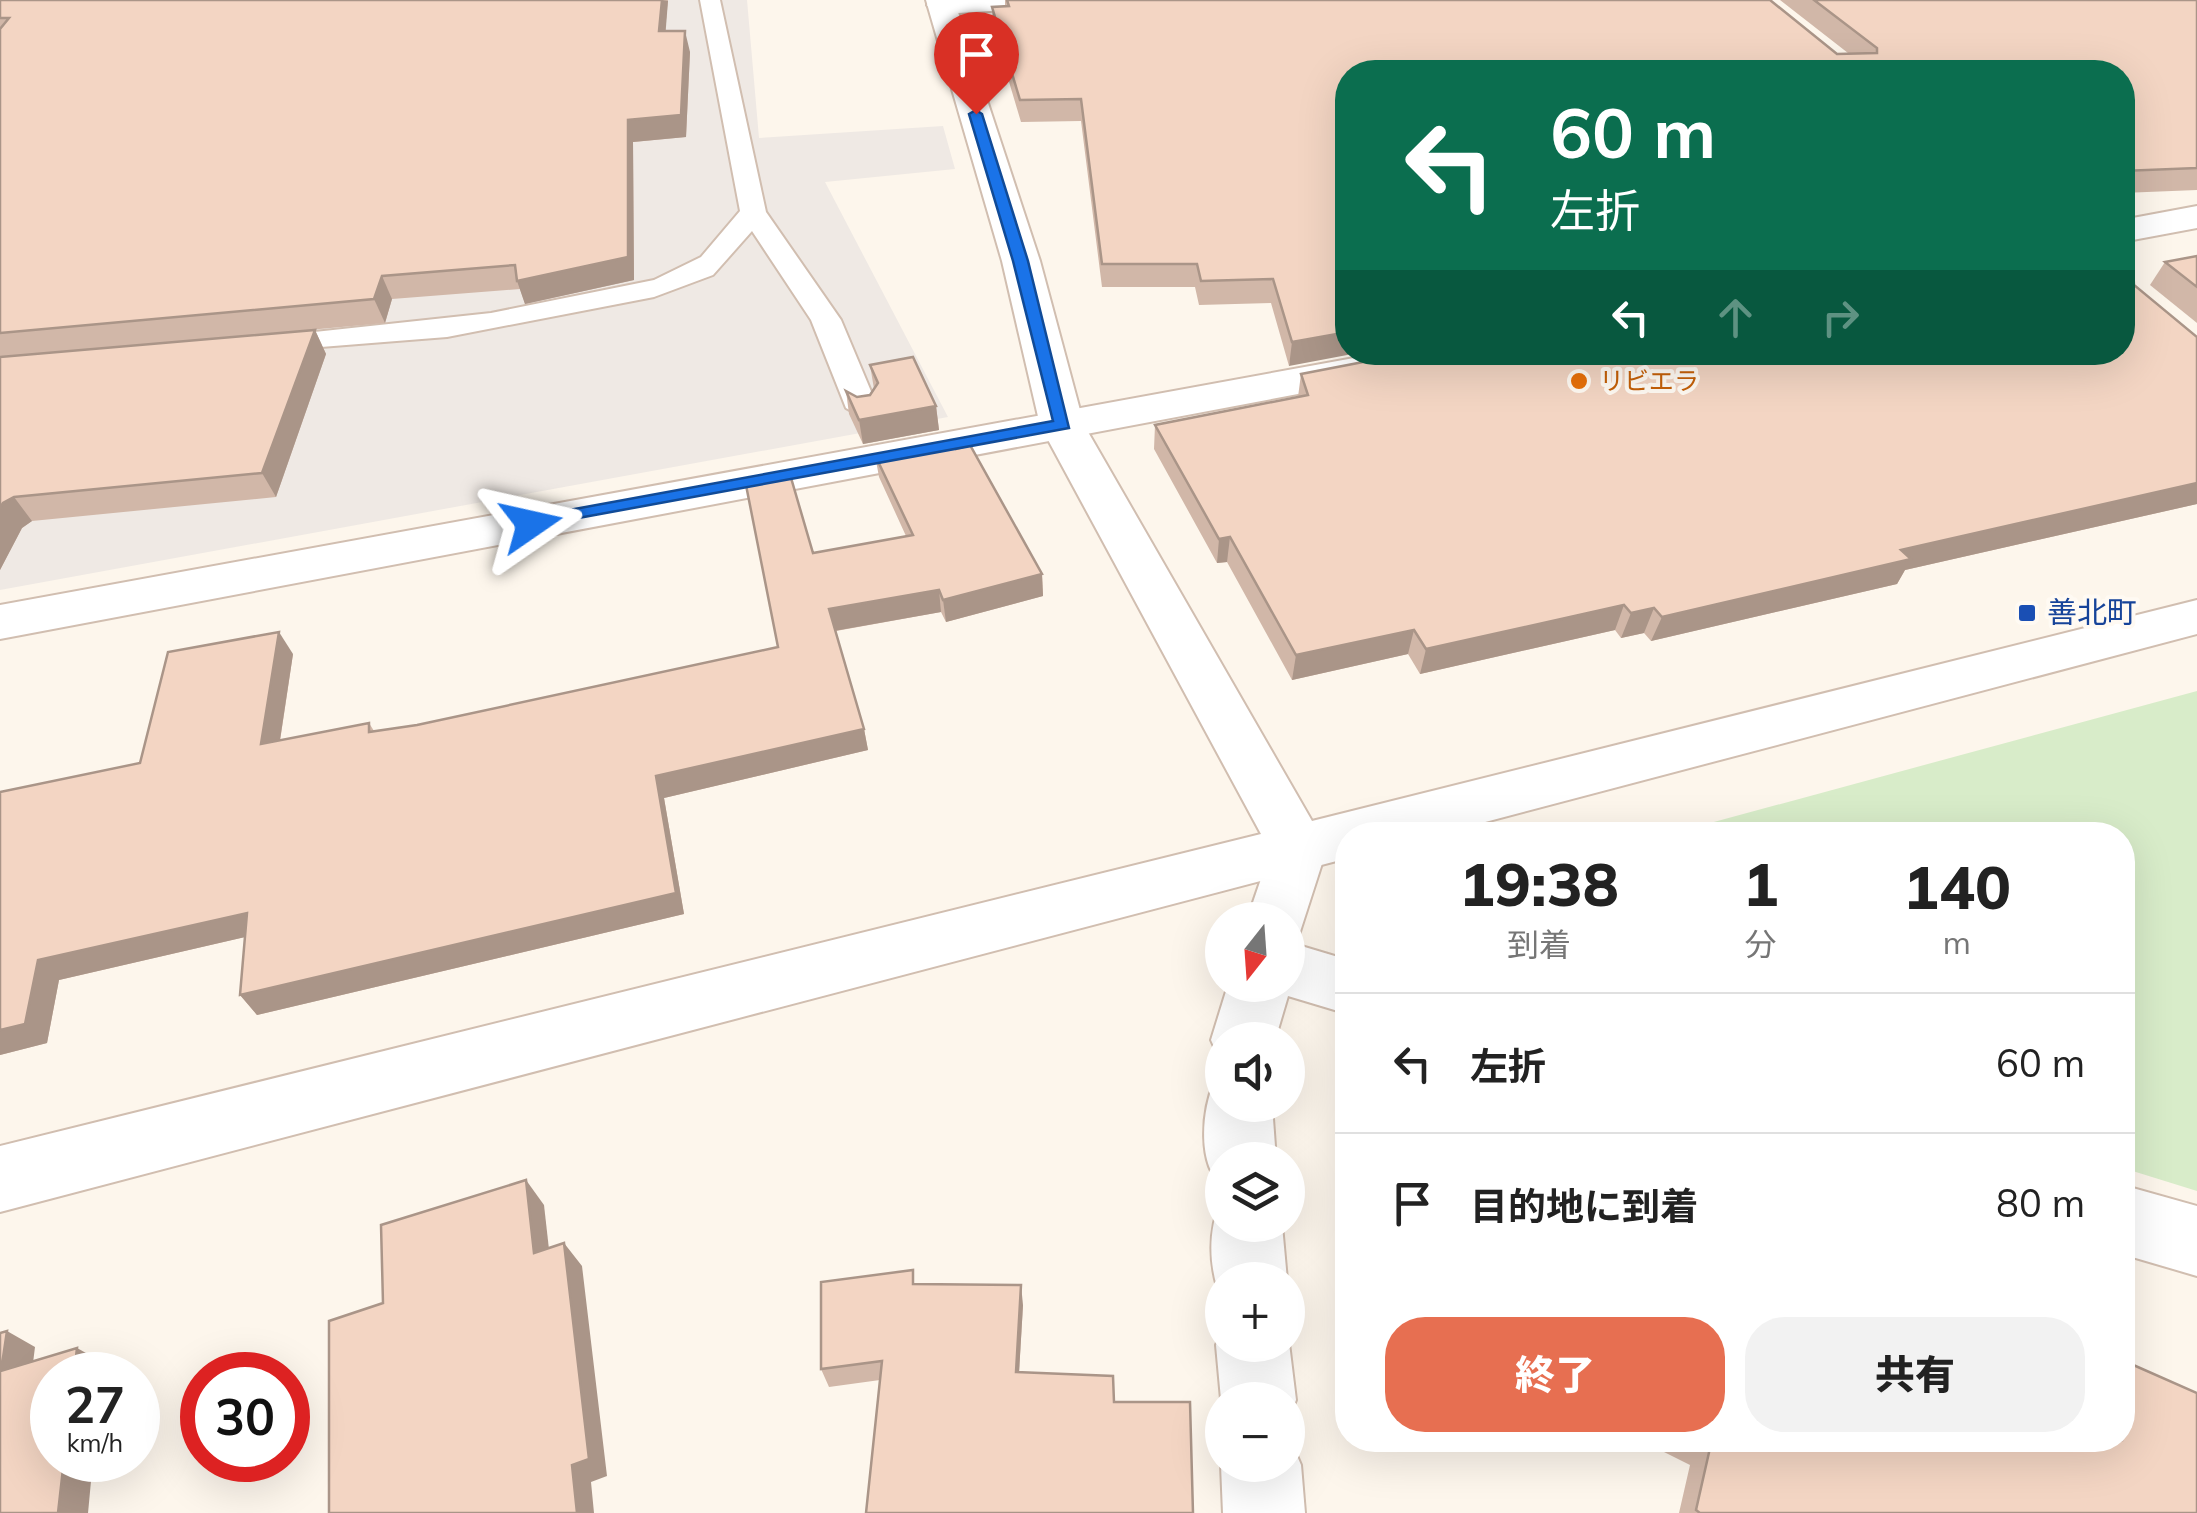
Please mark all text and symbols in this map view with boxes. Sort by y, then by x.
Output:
pin [934,12,1019,115]
icon: arrive [949,27,1004,82]
text: 60 m [1550,88,1716,176]
icon: left [1385,100,1515,230]
text: 左折 [1550,182,1640,238]
icon: left [1603,290,1658,345]
icon: ahead [1708,290,1763,345]
icon: right [1813,290,1868,345]
place label: リビエラ [1599,365,1699,396]
marker: リビエラ [1568,370,1590,392]
position arrow [479,472,583,576]
place label: 善北町 [2047,593,2137,631]
marker: 善北町 [2016,602,2038,624]
text: 19:38 [1459,846,1619,921]
text: 1 [1743,846,1779,921]
text: 140 [1903,849,2011,924]
north arrow [1205,902,1305,1002]
map controls [1205,902,1305,1482]
text: m [1943,922,1971,962]
text: 到着 [1507,924,1571,964]
text: 分 [1745,924,1777,964]
button: sound [1205,1022,1305,1122]
icon: left [1385,1036,1440,1091]
text: 60 m [1996,1039,2085,1087]
text: 左折 [1470,1042,1546,1090]
button: layers [1205,1142,1305,1242]
icon: arrive [1385,1176,1440,1231]
text: 80 m [1996,1179,2085,1227]
text: 目的地に到着 [1470,1182,1698,1230]
button: + [1205,1262,1305,1362]
button: 終了 [1385,1317,1725,1432]
button: 共有 [1745,1317,2085,1432]
speed limit sign: 30 [180,1352,310,1482]
text: 27 [65,1373,125,1436]
button: − [1205,1382,1305,1482]
text: km/h [67,1427,123,1458]

